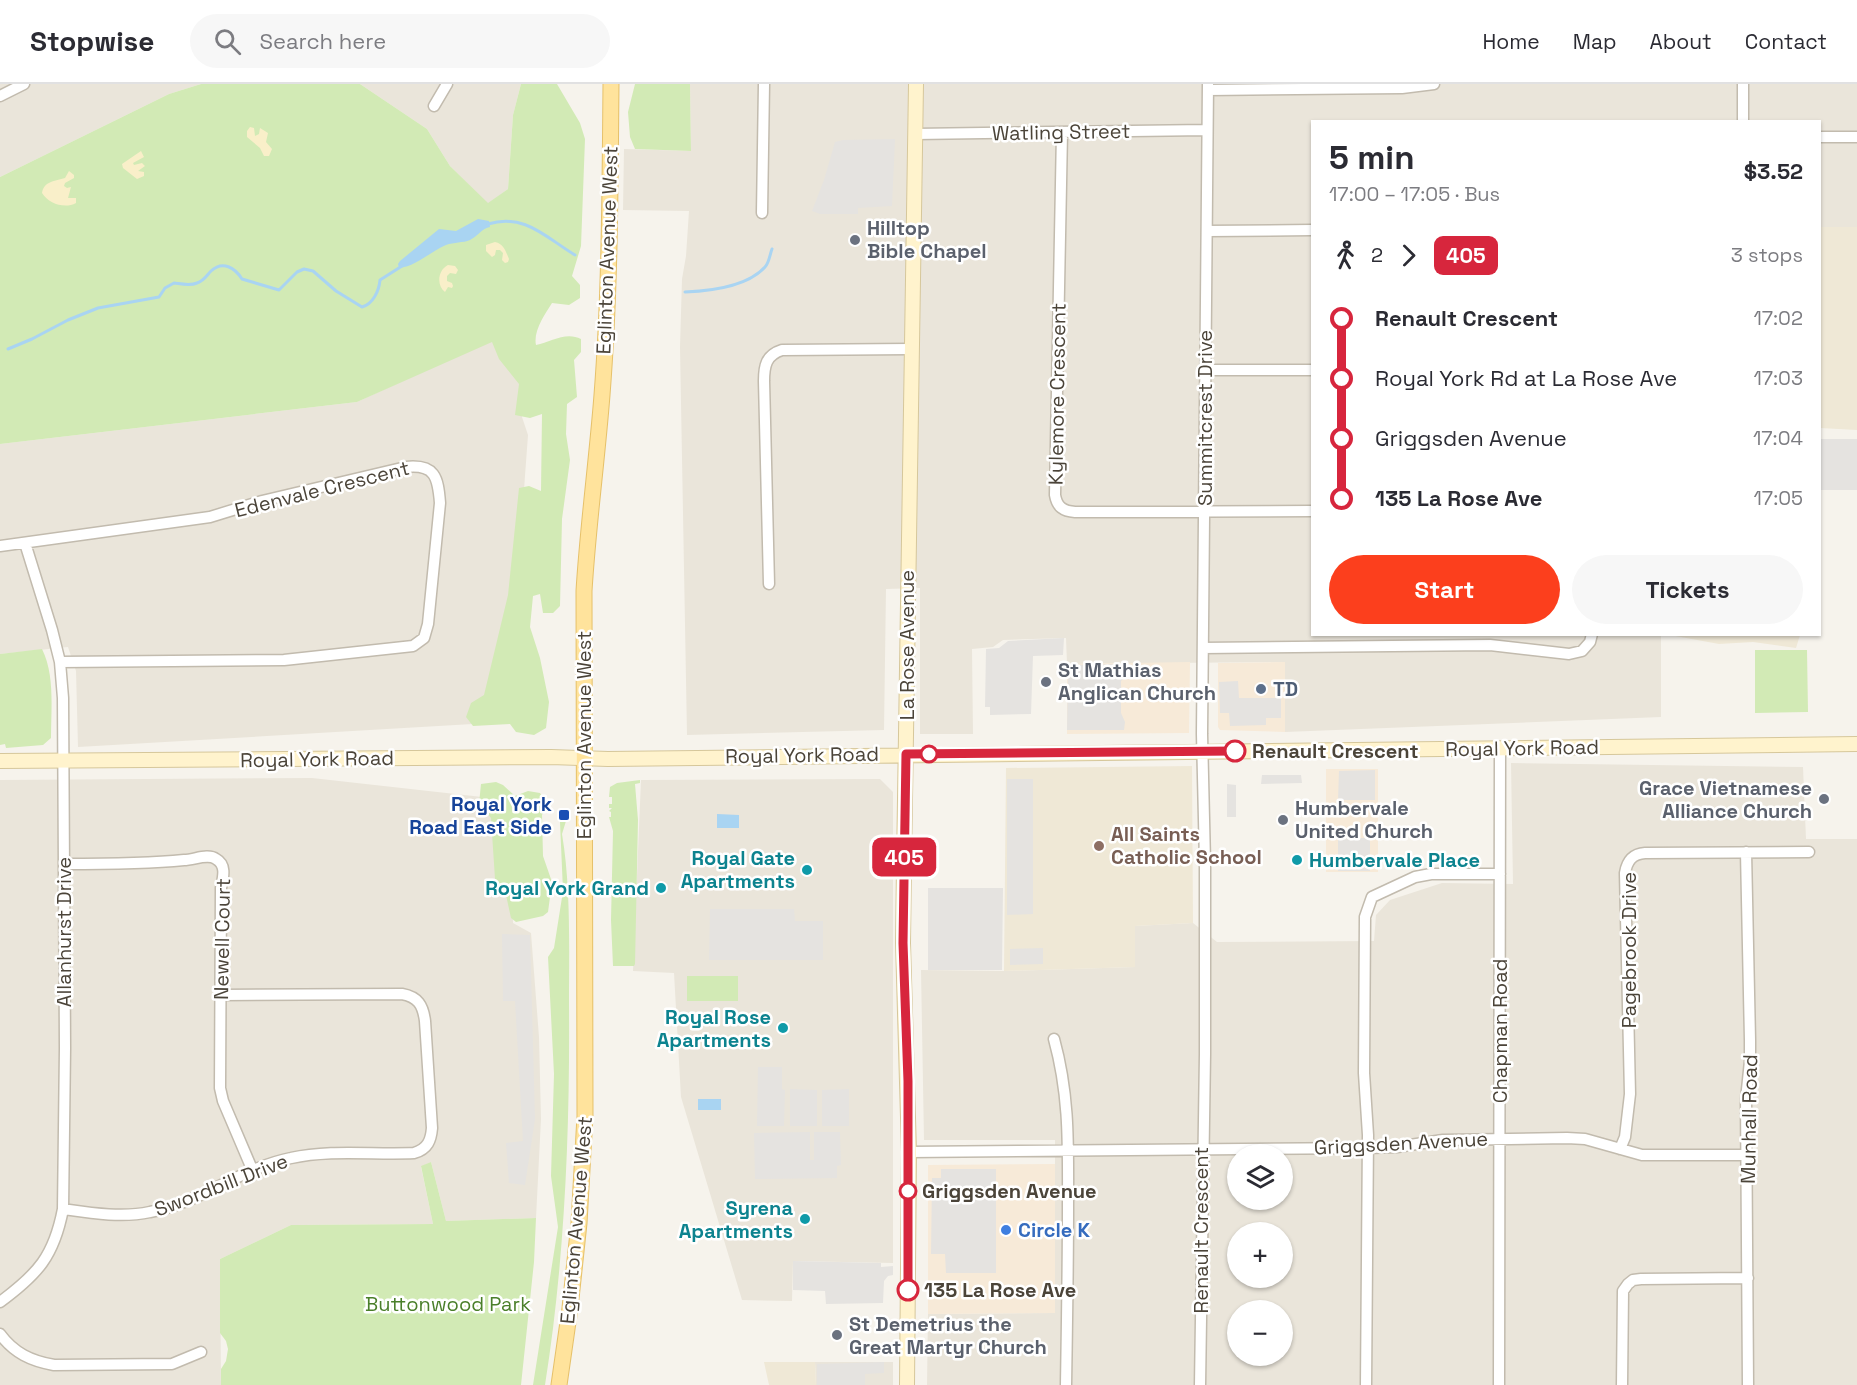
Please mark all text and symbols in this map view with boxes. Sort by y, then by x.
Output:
search box [190,14,610,68]
text: Stopwise [30,23,154,59]
icon: search [211,25,244,58]
text: Search here [259,27,386,55]
text: Home [1482,28,1540,55]
text: Map [1573,28,1617,55]
text: About [1650,28,1712,55]
text: Contact [1745,28,1827,55]
street label: Watling Street [992,118,1130,146]
text: 5 min [1329,137,1414,179]
street label: Eglinton Avenue West [590,145,624,355]
text: $3.52 [1744,157,1803,185]
text: 17:00 – 17:05 · Bus [1329,181,1500,207]
place label: Hilltop Bible Chapel [867,215,987,264]
marker: Hilltop Bible Chapel [848,233,862,247]
icon: walk [1329,239,1362,272]
icon: forward [1392,239,1425,272]
text: 2 [1371,242,1383,268]
text: 405 [1446,242,1486,269]
text: 3 stops [1731,242,1803,268]
street label: Kylemore Crescent [1042,303,1072,485]
text: Renault Crescent [1375,304,1558,332]
text: 17:02 [1753,305,1803,331]
street label: Summitcrest Drive [1192,330,1218,506]
text: Royal York Rd at La Rose Ave [1375,364,1677,392]
text: 17:03 [1753,365,1803,391]
text: Griggsden Avenue [1375,424,1567,452]
text: 17:04 [1753,425,1803,451]
street label: Edenvale Crescent [232,455,412,523]
text: 135 La Rose Ave [1375,484,1542,512]
text: 17:05 [1754,485,1803,511]
button: Start [1329,555,1560,624]
button: Tickets [1572,555,1803,624]
street label: La Rose Avenue [894,570,920,720]
street label: Eglinton Avenue West [571,631,597,839]
place label: St Mathias Anglican Church [1058,657,1216,706]
marker: St Mathias Anglican Church [1039,675,1053,689]
place label: TD [1273,676,1298,702]
marker: TD [1254,682,1268,696]
street label: Royal York Road [1445,734,1599,762]
place label: Renault Crescent [1252,738,1419,764]
marker: Renault Crescent [1224,740,1246,762]
street label: Royal York Road [725,741,879,769]
street label: Royal York Road [240,745,394,773]
unlabelled marker [920,745,938,763]
place label: Grace Vietnamese Alliance Church [1639,775,1812,824]
place label: Royal York Road East Side [409,791,552,840]
marker: Grace Vietnamese Alliance Church [1817,792,1831,806]
place label: Humbervale United Church [1295,795,1433,844]
marker: Royal York Road East Side [557,808,571,822]
marker: Humbervale United Church [1276,813,1290,827]
place label: All Saints Catholic School [1111,821,1262,870]
line badge: 405 [870,838,938,876]
marker: All Saints Catholic School [1092,839,1106,853]
text: 405 [884,844,924,871]
place label: Royal Gate Apartments [681,845,795,894]
place label: Humbervale Place [1309,847,1480,873]
marker: Humbervale Place [1290,853,1304,867]
street label: Allanhurst Drive [51,857,77,1007]
marker: Royal Gate Apartments [800,863,814,877]
street label: Pagebrook Drive [1616,872,1642,1028]
place label: Royal York Grand [485,875,649,901]
street label: Newell Court [208,878,236,1000]
marker: Royal York Grand [654,881,668,895]
street label: Chapman Road [1487,959,1513,1103]
place label: Royal Rose Apartments [657,1004,771,1053]
marker: Royal Rose Apartments [776,1021,790,1035]
street label: Munhall Road [1735,1054,1763,1184]
street label: Eglinton Avenue West [554,1115,598,1325]
street label: Griggsden Avenue [1313,1125,1489,1161]
map controls [1227,1144,1293,1366]
button: layers [1227,1144,1293,1210]
street label: Renault Crescent [1188,1147,1214,1313]
street label: Swordbill Drive [150,1148,292,1222]
place label: Griggsden Avenue [922,1178,1097,1204]
marker: Griggsden Avenue [899,1182,917,1200]
place label: Syrena Apartments [679,1195,793,1244]
marker: Syrena Apartments [798,1212,812,1226]
place label: Circle K [1018,1217,1090,1243]
button: + [1227,1222,1293,1288]
marker: Circle K [999,1223,1013,1237]
place label: 135 La Rose Ave [924,1277,1076,1303]
marker: 135 La Rose Ave [897,1279,919,1301]
park label: Buttonwood Park [365,1291,531,1317]
button: − [1227,1300,1293,1366]
place label: St Demetrius the Great Martyr Church [849,1311,1047,1360]
marker: St Demetrius the Great Martyr Church [830,1328,844,1342]

